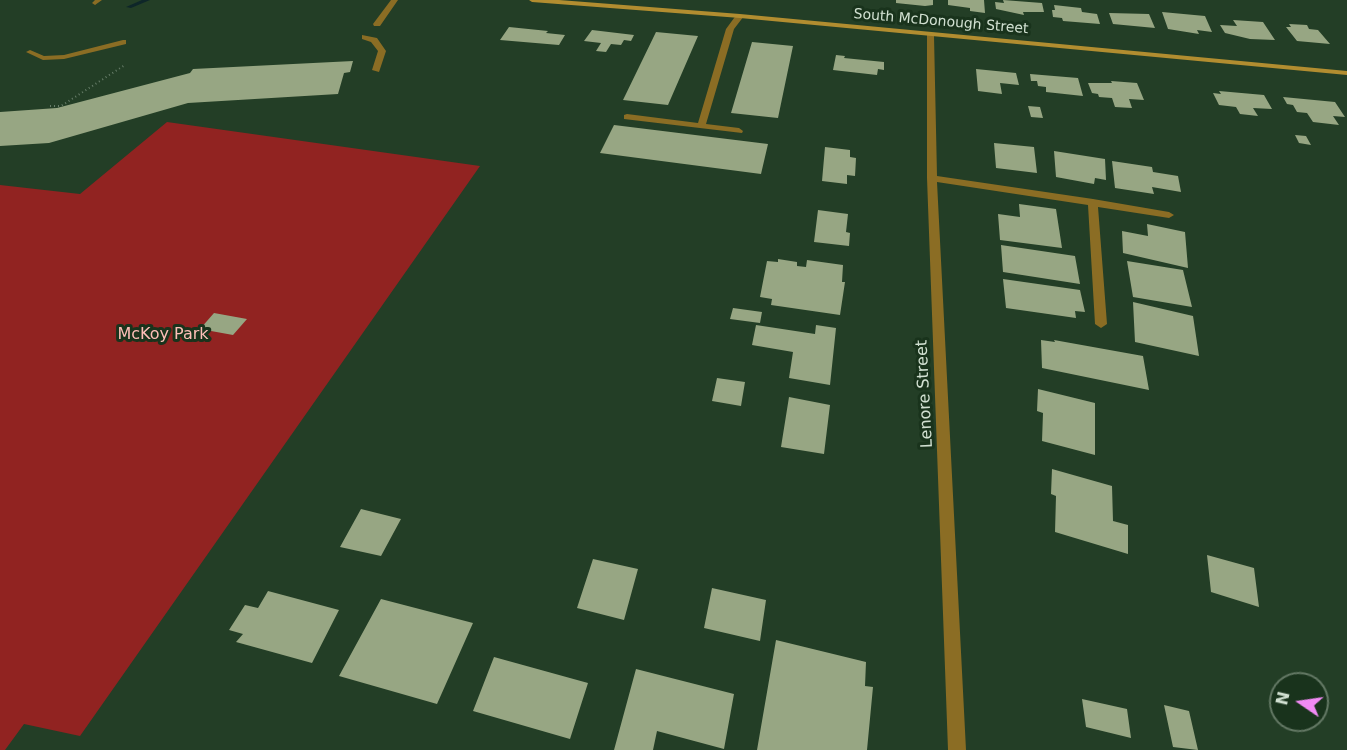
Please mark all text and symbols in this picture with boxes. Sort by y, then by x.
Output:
street label: South McDonough Street [853,6,1029,38]
park label: McKoy Park [117,325,209,345]
street label: Lenore Street [913,339,937,449]
north arrow [1269,672,1329,732]
text: N [1272,690,1294,707]

